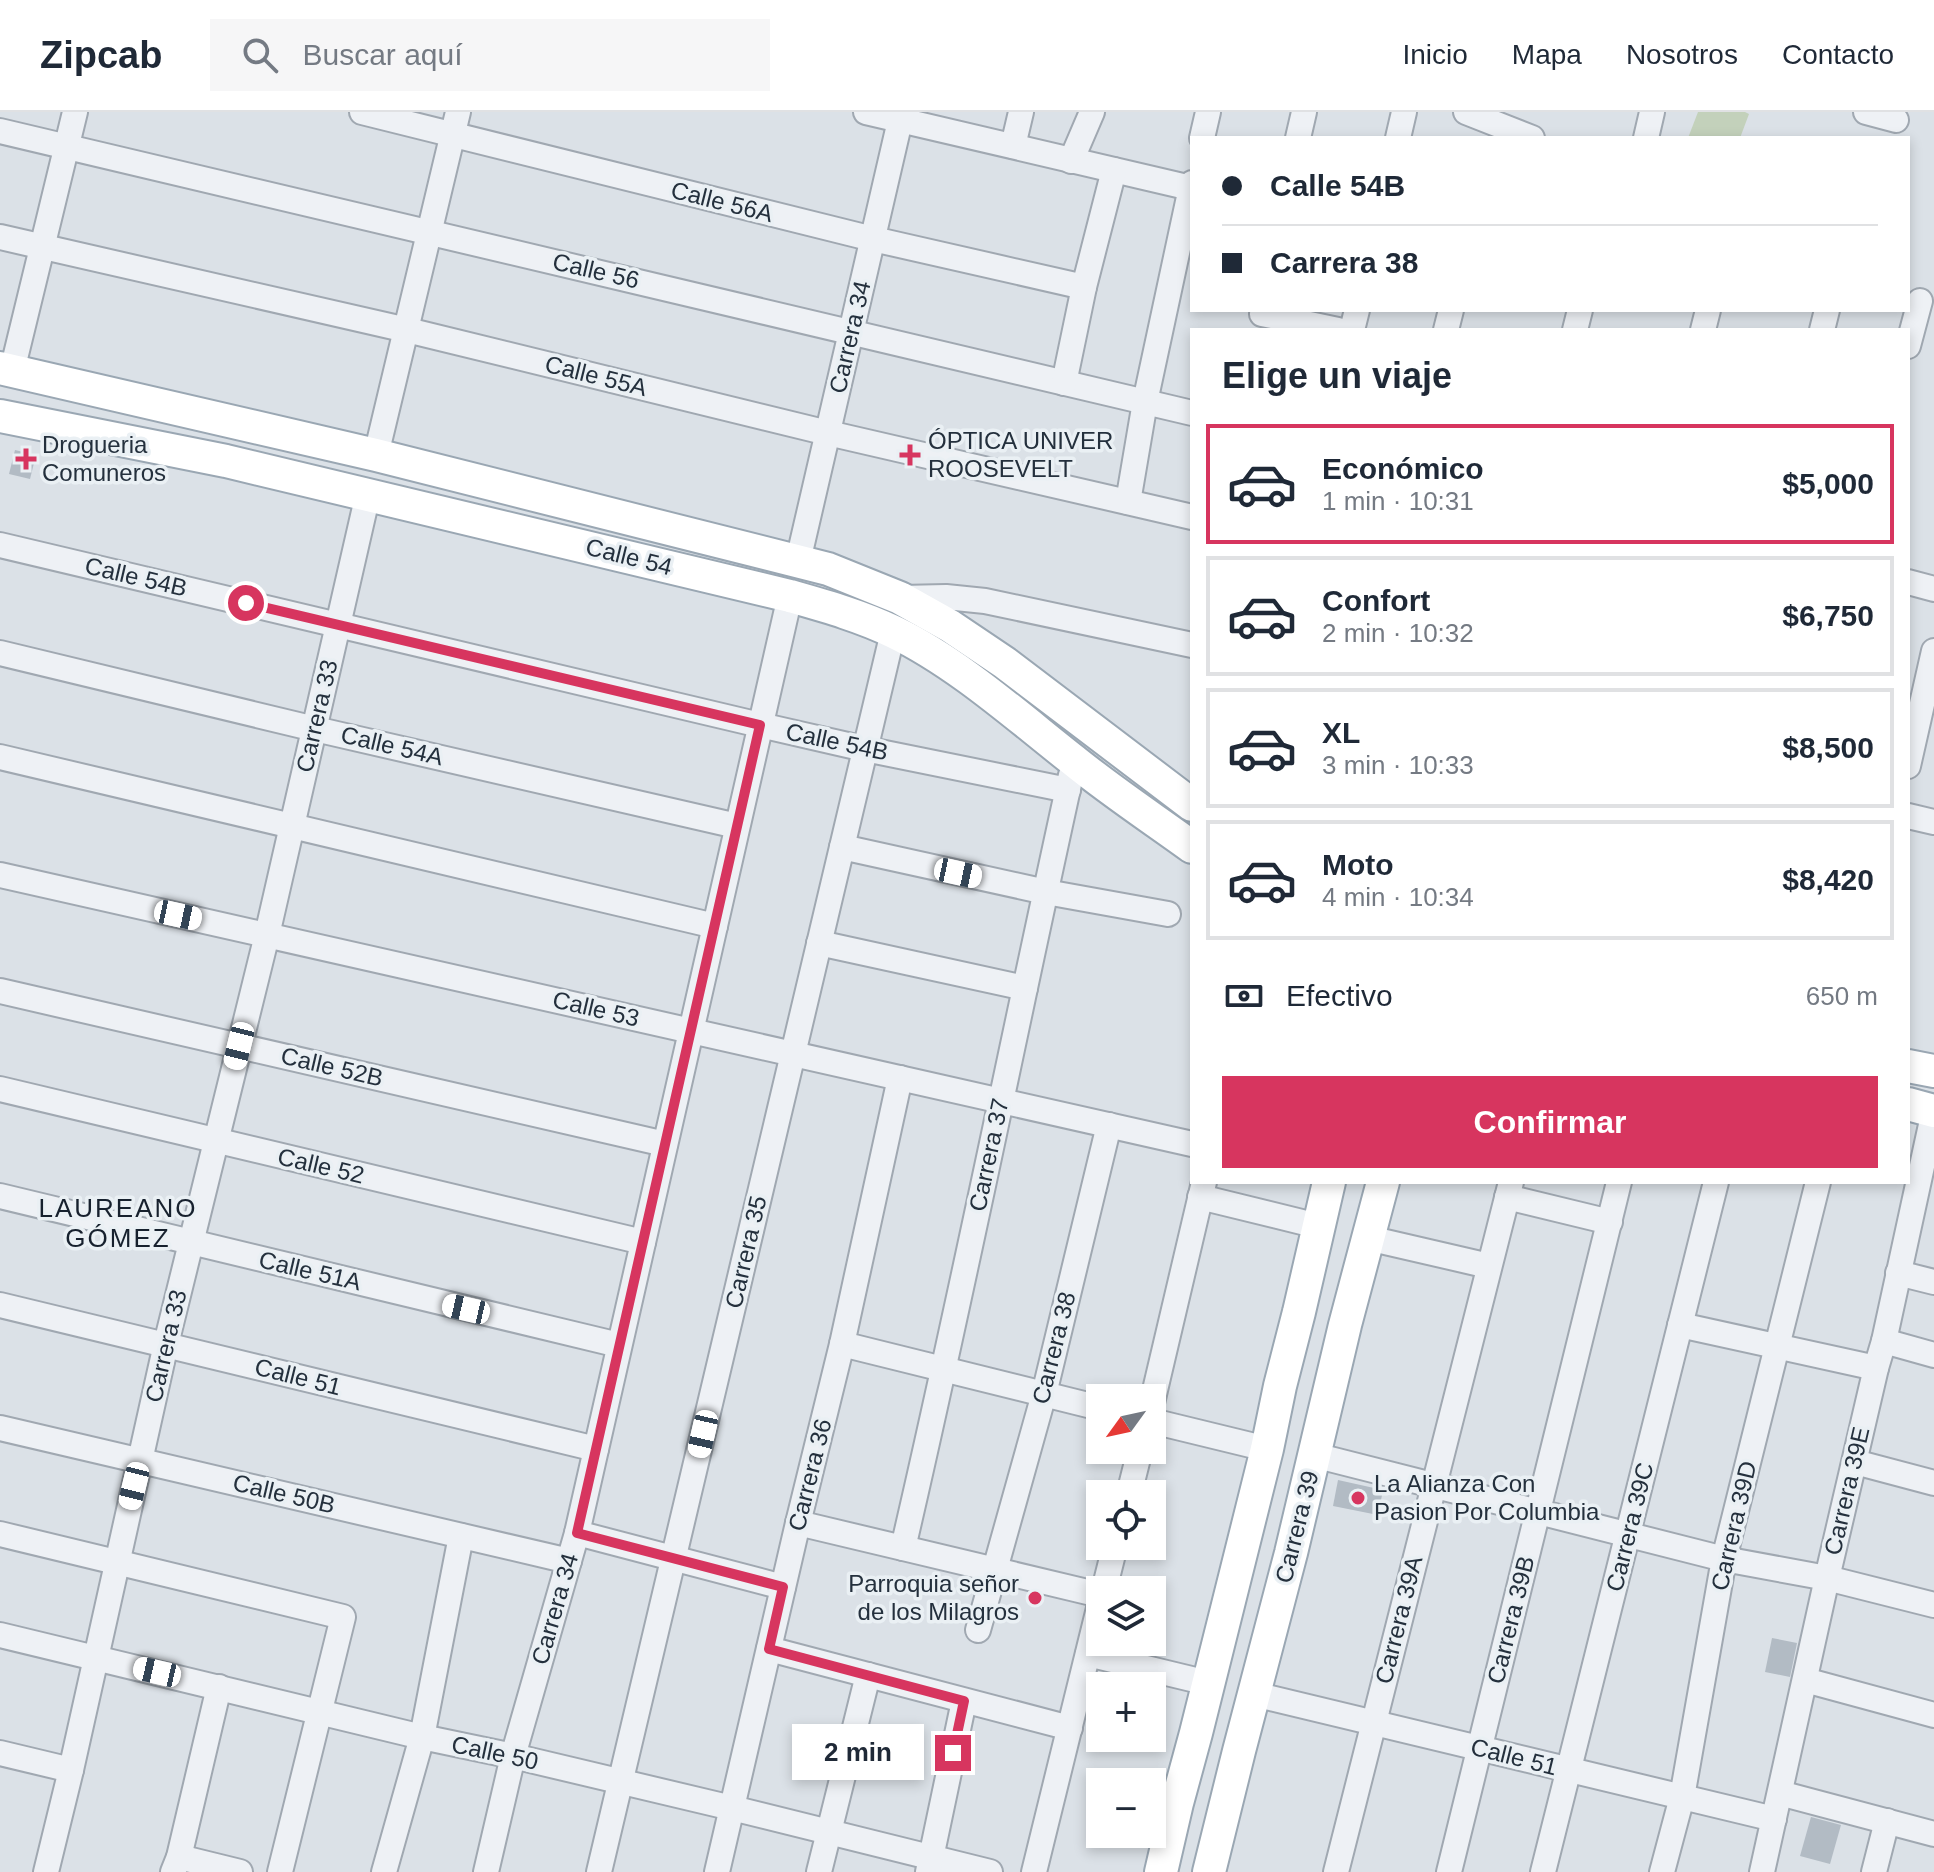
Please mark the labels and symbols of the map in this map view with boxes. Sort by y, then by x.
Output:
street label: Calle 56A [668,176,776,227]
street label: Calle 56 [550,247,642,294]
street label: Carrera 34 [823,278,876,396]
street label: Calle 55A [542,350,650,401]
place label: ÓPTICA UNIVER ROOSEVELT [928,427,1113,482]
place label: Drogueria Comuneros [42,431,166,486]
marker: ÓPTICA UNIVER ROOSEVELT [899,444,921,466]
marker: Drogueria Comuneros [17,450,35,468]
street label: Calle 54 [583,533,675,580]
street label: Calle 54B [82,552,190,601]
route start [228,585,264,621]
street label: Carrera 33 [290,657,343,775]
street label: Calle 54B [783,717,891,766]
street label: Calle 54A [338,721,446,770]
car [932,856,984,890]
car [152,898,204,932]
street label: Calle 53 [550,985,642,1032]
car [222,1020,256,1072]
street label: Calle 52B [278,1042,386,1091]
street label: Carrera 37 [963,1096,1014,1214]
street label: Calle 52 [275,1142,367,1189]
district label: LAUREANO GÓMEZ [38,1193,198,1253]
street label: Carrera 35 [719,1193,772,1311]
street label: Calle 51A [256,1246,364,1295]
street label: Carrera 33 [139,1287,192,1405]
street label: Carrera 38 [1027,1289,1080,1407]
car [440,1292,492,1326]
street label: Calle 51 [252,1353,344,1400]
north arrow [1086,1384,1166,1464]
car [686,1408,720,1460]
street label: Carrera 36 [783,1416,836,1534]
street label: Carrera 39E [1819,1424,1874,1558]
street label: Carrera 39D [1706,1459,1762,1593]
car [117,1460,151,1512]
street label: Carrera 39C [1600,1460,1659,1594]
street label: Carrera 39 [1270,1468,1323,1586]
street label: Calle 50B [230,1469,338,1518]
place label: La Alianza Con Pasion Por Columbia [1374,1470,1600,1525]
marker: La Alianza Con Pasion Por Columbia [1349,1489,1367,1507]
street label: Carrera 34 [526,1550,583,1668]
street label: Carrera 39A [1370,1553,1427,1687]
street label: Carrera 39B [1482,1553,1539,1687]
place label: Parroquia señor de los Milagros [848,1570,1019,1625]
marker: Parroquia señor de los Milagros [1026,1589,1044,1607]
car [131,1655,183,1689]
callout: 2 min [793,1725,925,1781]
street label: Calle 50 [449,1730,541,1775]
street label: Calle 51 [1468,1733,1560,1780]
route end [935,1735,971,1771]

